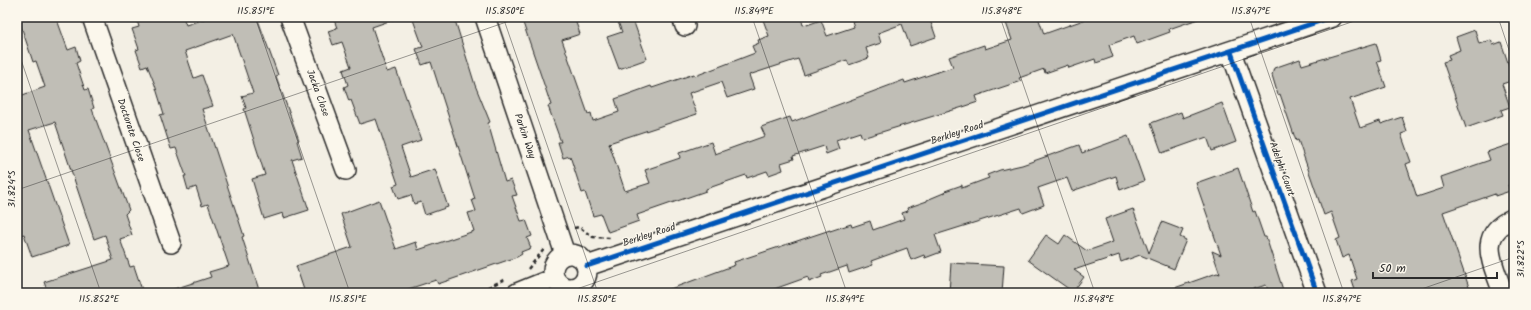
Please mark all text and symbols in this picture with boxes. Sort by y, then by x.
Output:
text: 115.851°E [237,3,276,19]
text: 115.850°E [485,3,526,19]
text: 115.849°E [734,3,775,19]
text: 115.848°E [982,3,1024,19]
text: 115.847°E [1231,3,1272,19]
street label: Jacka Close [302,67,334,119]
street label: Doctorate Close [113,96,149,164]
street label: Parkin Way [510,111,540,161]
street label: Berkley Road [929,117,986,149]
street label: Adelphi Court [1265,139,1299,199]
text: 31.824°S [4,170,20,208]
street label: Berkley Road [621,219,678,251]
text: 31.822°S [1513,240,1529,278]
scale bar [1373,254,1497,280]
text: 50 m [1379,259,1406,278]
text: 115.852°E [79,291,120,307]
text: 115.851°E [329,291,368,307]
text: 115.850°E [577,291,618,307]
text: 115.849°E [825,291,866,307]
text: 115.848°E [1074,291,1116,307]
text: 115.847°E [1322,291,1363,307]

